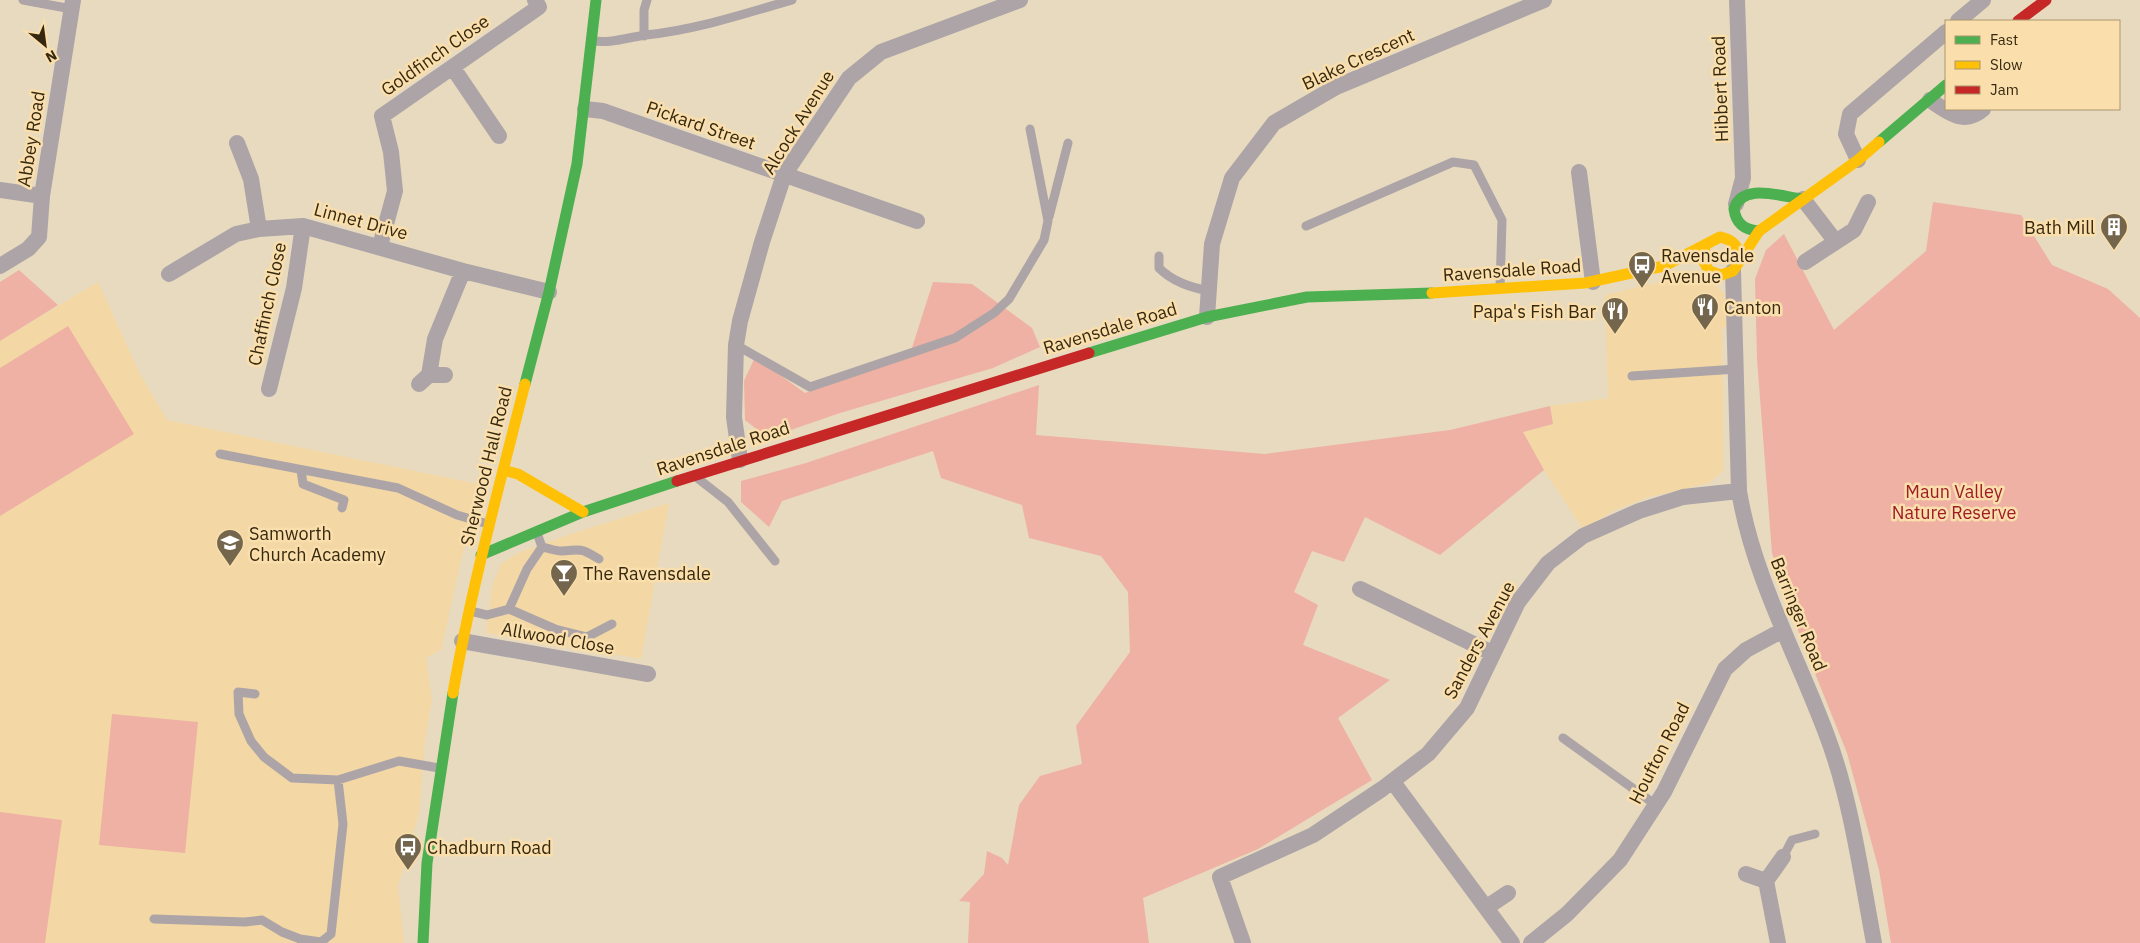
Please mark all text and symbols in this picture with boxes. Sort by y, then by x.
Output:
street label: Goldfinch Close [377,9,494,101]
north arrow [20,20,70,70]
legend [1945,20,2120,110]
street label: Blake Crescent [1298,23,1418,95]
text: Fast [1990,30,2018,49]
street label: Hibbert Road [1707,35,1733,143]
text: N [43,46,60,67]
text: Slow [1990,55,2023,74]
street label: Alcock Avenue [757,66,839,178]
text: Jam [1990,80,2019,99]
street label: Abbey Road [12,89,50,189]
street label: Pickard Street [643,96,759,154]
street label: Linnet Drive [312,197,411,245]
building icon: Bath Mill [2099,212,2129,251]
place label: Bath Mill [2024,216,2095,239]
street label: Chaffinch Close [243,240,291,368]
place label: Ravensdale Avenue [1661,244,1754,288]
bus stop icon: Ravensdale Avenue [1627,250,1657,289]
street label: Ravensdale Road [1442,254,1582,286]
restaurant icon: Canton [1690,292,1720,331]
restaurant icon: Papa's Fish Bar [1600,296,1630,335]
place label: Canton [1724,296,1782,319]
street label: Ravensdale Road [1040,297,1180,359]
place label: Papa's Fish Bar [1473,300,1596,323]
street label: Sherwood Hall Road [455,384,517,548]
street label: Ravensdale Road [653,416,793,480]
park label: Maun Valley Nature Reserve [1892,480,2016,524]
place label: Samworth Church Academy [249,522,386,566]
school or university icon: Samworth Church Academy [215,528,245,567]
street label: Barringer Road [1766,554,1832,674]
bar icon: The Ravensdale [549,558,579,597]
place label: The Ravensdale [583,562,711,585]
street label: Sanders Avenue [1438,577,1520,703]
street label: Allwood Close [500,617,617,659]
street label: Houfton Road [1624,698,1694,808]
bus stop icon: Chadburn Road [393,832,423,871]
place label: Chadburn Road [427,836,552,859]

